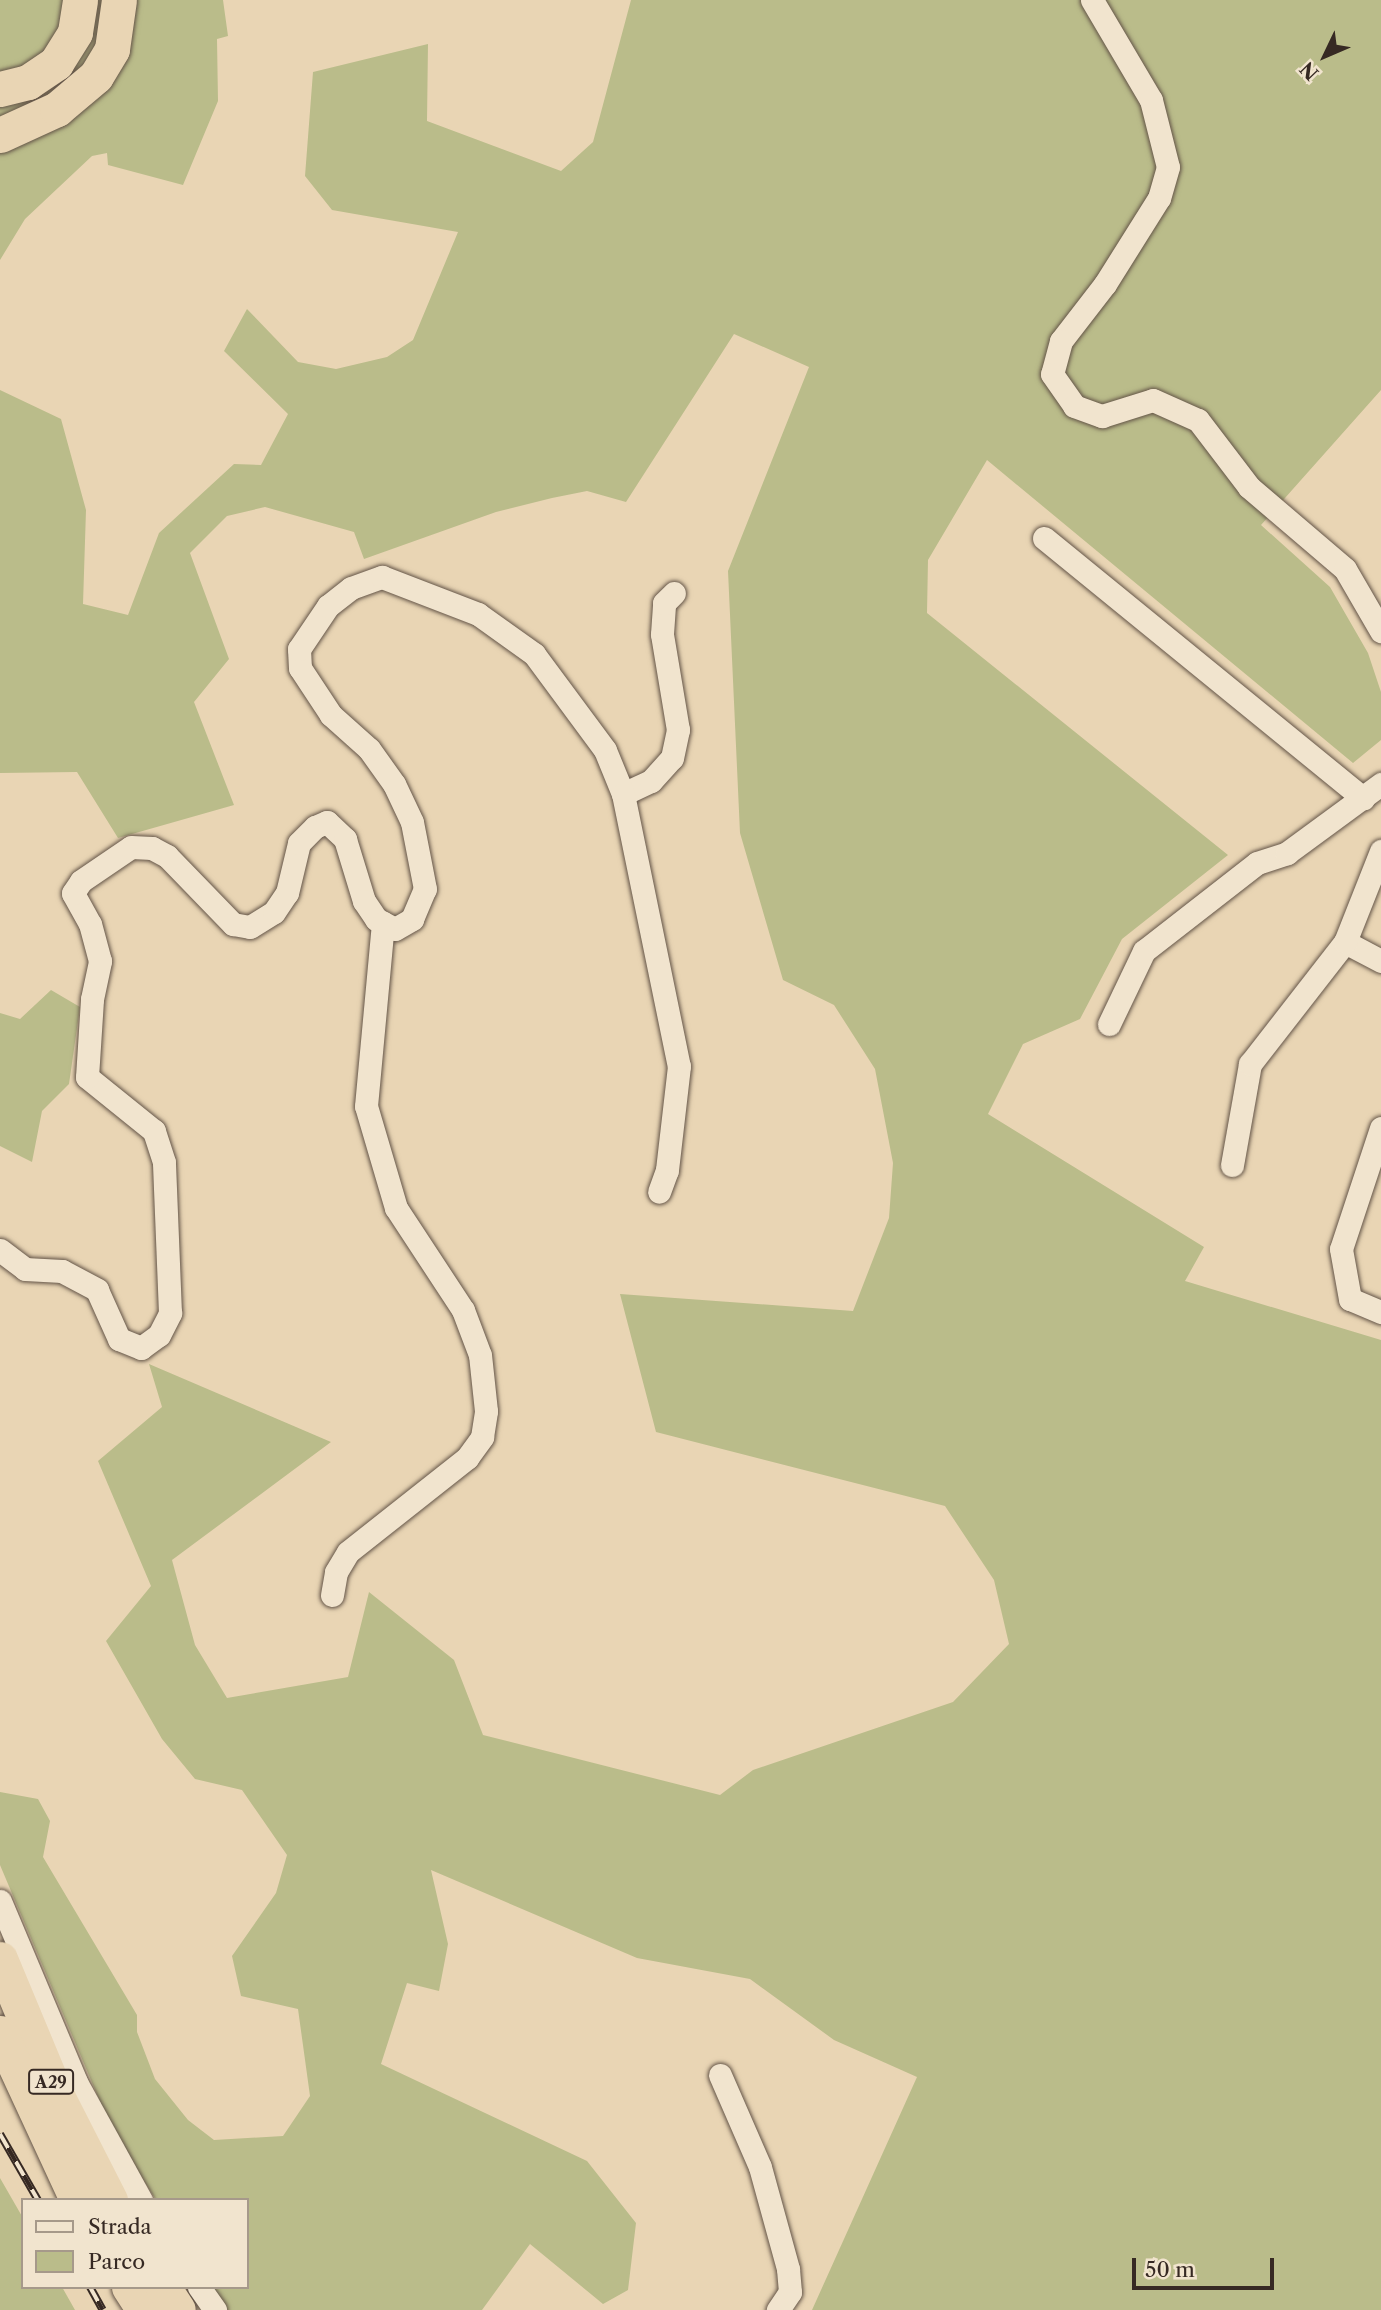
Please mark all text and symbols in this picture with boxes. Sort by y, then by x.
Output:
north arrow [1290,21,1360,91]
text: N [1296,57,1324,85]
road number: A29 [26,2070,76,2094]
legend [21,2198,248,2289]
text: Strada [88,2214,152,2239]
scale bar [1136,2244,1278,2288]
text: Parco [88,2249,145,2274]
text: 50 m [1145,2257,1195,2282]

